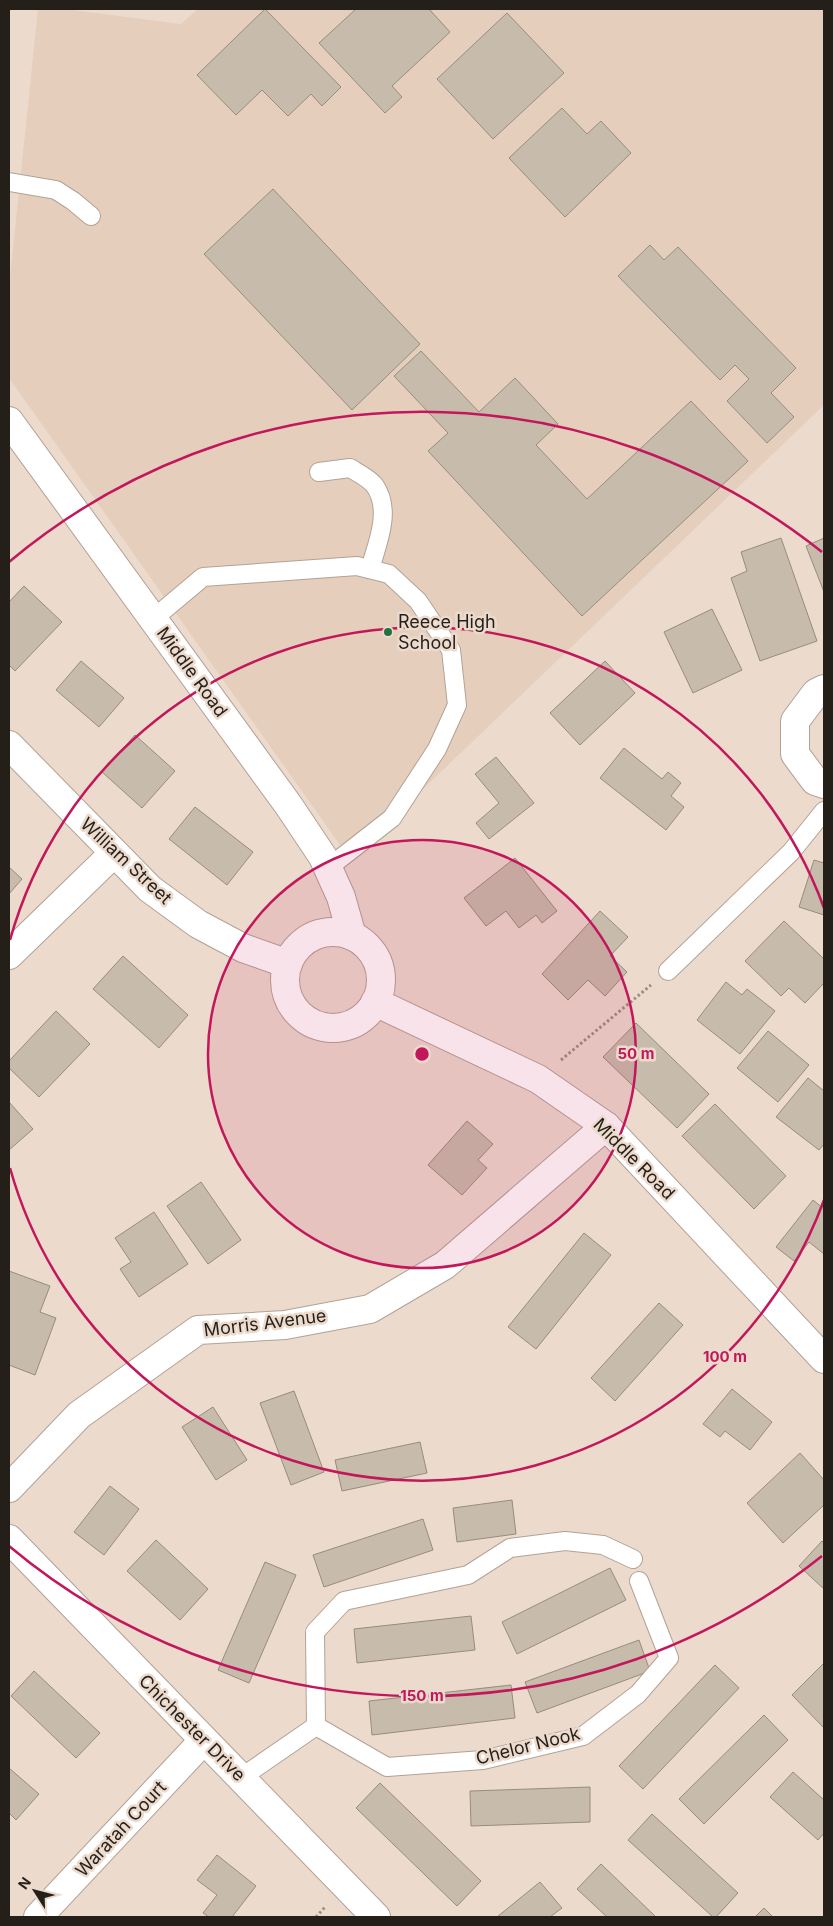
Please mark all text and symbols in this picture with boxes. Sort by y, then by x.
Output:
place label: Reece High School [398,611,496,653]
street label: Middle Road [153,623,232,721]
marker: Reece High School [382,626,394,638]
street label: William Street [76,813,176,908]
text: 50 m [618,1044,654,1063]
centre of rings [413,1045,431,1063]
street label: Middle Road [589,1114,679,1204]
street label: Morris Avenue [202,1305,327,1340]
text: 100 m [703,1347,747,1366]
street label: Chichester Drive [135,1670,250,1785]
text: 150 m [400,1686,444,1705]
street label: Chelor Nook [474,1722,582,1769]
street label: Waratah Court [71,1776,170,1881]
north arrow [10,1866,60,1916]
text: N [14,1874,34,1892]

